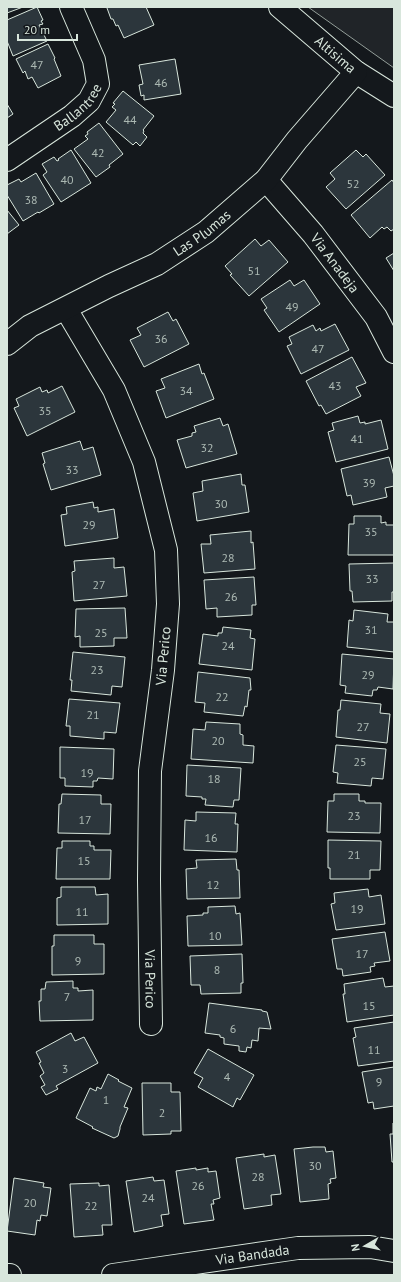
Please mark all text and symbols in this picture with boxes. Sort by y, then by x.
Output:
scale bar [18,16,77,42]
text: 20 m [24,22,50,37]
street label: Altisima [311,32,360,77]
house number: 47 [30,57,44,72]
house number: 46 [154,75,168,90]
street label: Ballantree [50,80,106,135]
house number: 44 [123,112,137,127]
house number: 42 [91,145,105,160]
house number: 40 [60,172,74,187]
house number: 52 [346,176,360,191]
house number: 38 [24,192,38,207]
street label: Las Plumas [169,206,234,260]
street label: Via Anadeja [306,229,363,296]
house number: 51 [247,263,261,278]
house number: 49 [285,299,299,314]
house number: 36 [154,331,168,346]
house number: 47 [311,341,325,356]
house number: 43 [328,378,342,393]
house number: 34 [179,383,193,398]
house number: 35 [38,403,52,418]
house number: 41 [350,431,364,446]
house number: 32 [200,440,214,455]
house number: 33 [65,462,79,477]
house number: 39 [362,475,376,490]
house number: 30 [214,496,228,511]
house number: 29 [82,517,96,532]
house number: 35 [364,524,378,539]
house number: 28 [221,550,235,565]
house number: 33 [365,571,379,586]
house number: 27 [92,577,106,592]
house number: 26 [224,589,238,604]
house number: 31 [364,622,378,637]
house number: 25 [94,625,108,640]
street label: Via Perico [151,626,175,687]
house number: 24 [221,638,235,653]
house number: 23 [90,662,104,677]
house number: 29 [361,667,375,682]
house number: 22 [215,689,229,704]
house number: 21 [86,707,100,722]
house number: 27 [356,719,370,734]
house number: 20 [211,733,225,748]
house number: 25 [353,754,367,769]
house number: 19 [80,765,94,780]
house number: 18 [207,771,221,786]
house number: 23 [347,808,361,823]
house number: 17 [78,812,92,827]
house number: 16 [204,830,218,845]
house number: 21 [347,847,361,862]
house number: 15 [77,853,91,868]
house number: 12 [206,877,220,892]
house number: 19 [350,901,364,916]
house number: 11 [75,904,89,919]
house number: 10 [208,928,222,943]
house number: 17 [355,946,369,961]
street label: Via Perico [141,948,160,1009]
house number: 9 [75,953,81,968]
house number: 8 [214,962,220,977]
house number: 7 [64,989,70,1004]
house number: 15 [362,998,376,1013]
house number: 6 [230,1021,236,1036]
house number: 11 [367,1042,381,1057]
house number: 3 [62,1061,68,1076]
house number: 4 [224,1069,231,1084]
house number: 9 [376,1074,382,1089]
house number: 1 [103,1092,109,1107]
house number: 2 [159,1105,165,1120]
house number: 30 [308,1158,322,1173]
house number: 28 [251,1169,265,1184]
house number: 26 [191,1178,205,1193]
house number: 24 [141,1190,155,1205]
house number: 20 [23,1195,37,1210]
house number: 22 [84,1198,98,1213]
north arrow [345,1226,385,1266]
street label: Via Bandada [214,1240,291,1269]
text: N [348,1243,363,1252]

